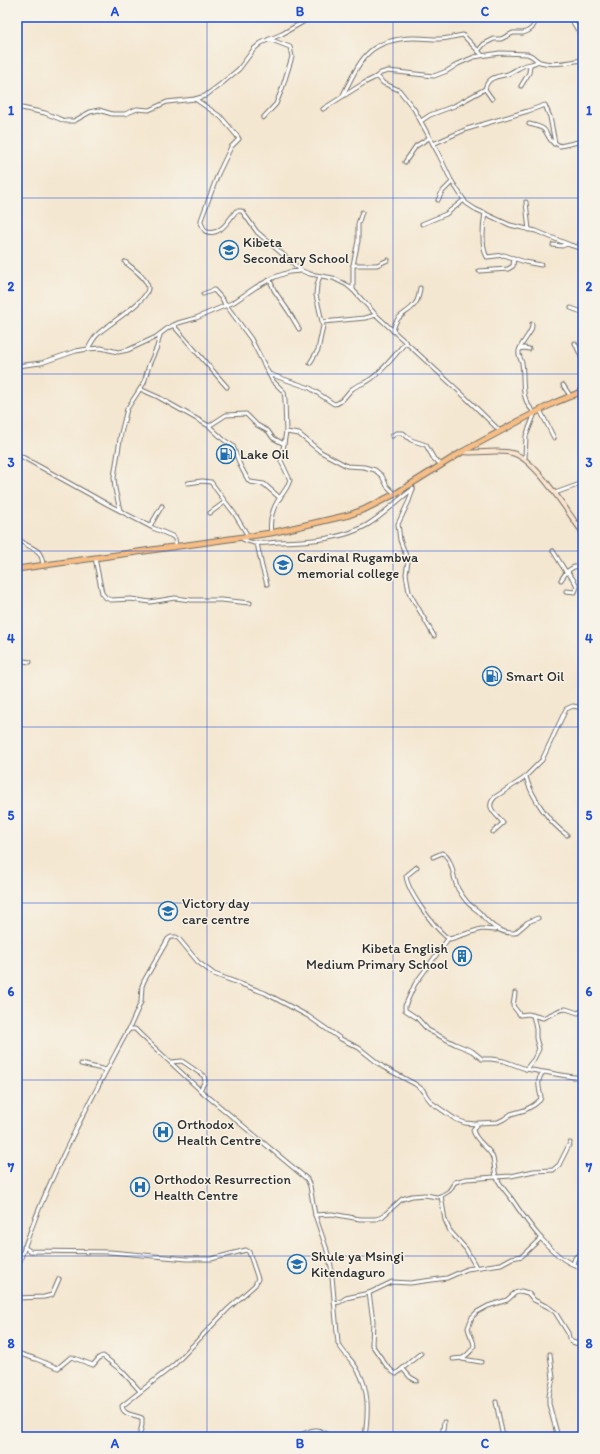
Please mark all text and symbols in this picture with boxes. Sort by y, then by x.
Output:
text: A [110,4,120,19]
text: B [296,4,305,19]
text: C [481,4,490,19]
text: 1 [8,103,14,118]
text: 1 [586,103,592,118]
place label: Kibeta Secondary School [243,234,349,267]
school or university icon: Kibeta Secondary School [218,239,240,261]
text: 2 [8,279,15,294]
text: 2 [586,279,593,294]
fuel station icon: Lake Oil [215,443,237,465]
place label: Lake Oil [240,446,289,463]
text: 3 [7,455,15,470]
text: 3 [585,455,593,470]
place label: Cardinal Rugambwa memorial college [297,549,419,582]
school or university icon: Cardinal Rugambwa memorial college [272,554,294,576]
text: 4 [7,631,15,646]
text: 4 [585,631,593,646]
fuel station icon: Smart Oil [481,665,503,687]
place label: Smart Oil [506,668,564,685]
text: 5 [8,808,15,823]
text: 5 [586,808,593,823]
place label: Victory day care centre [182,895,250,928]
school or university icon: Victory day care centre [157,900,179,922]
place label: Kibeta English Medium Primary School [306,940,448,973]
building icon: Kibeta English Medium Primary School [451,945,473,967]
text: 6 [8,984,15,999]
text: 6 [586,984,593,999]
place label: Orthodox Health Centre [177,1116,262,1149]
hospital icon: Orthodox Health Centre [152,1121,174,1143]
text: 7 [7,1160,15,1175]
text: 7 [585,1160,593,1175]
place label: Orthodox Resurrection Health Centre [154,1171,291,1204]
hospital icon: Orthodox Resurrection Health Centre [129,1176,151,1198]
place label: Shule ya Msingi Kitendaguro [311,1248,404,1281]
school or university icon: Shule ya Msingi Kitendaguro [286,1253,308,1275]
text: 8 [7,1336,15,1351]
text: 8 [585,1336,593,1351]
text: A [110,1436,120,1451]
text: B [296,1436,305,1451]
text: C [481,1436,490,1451]

